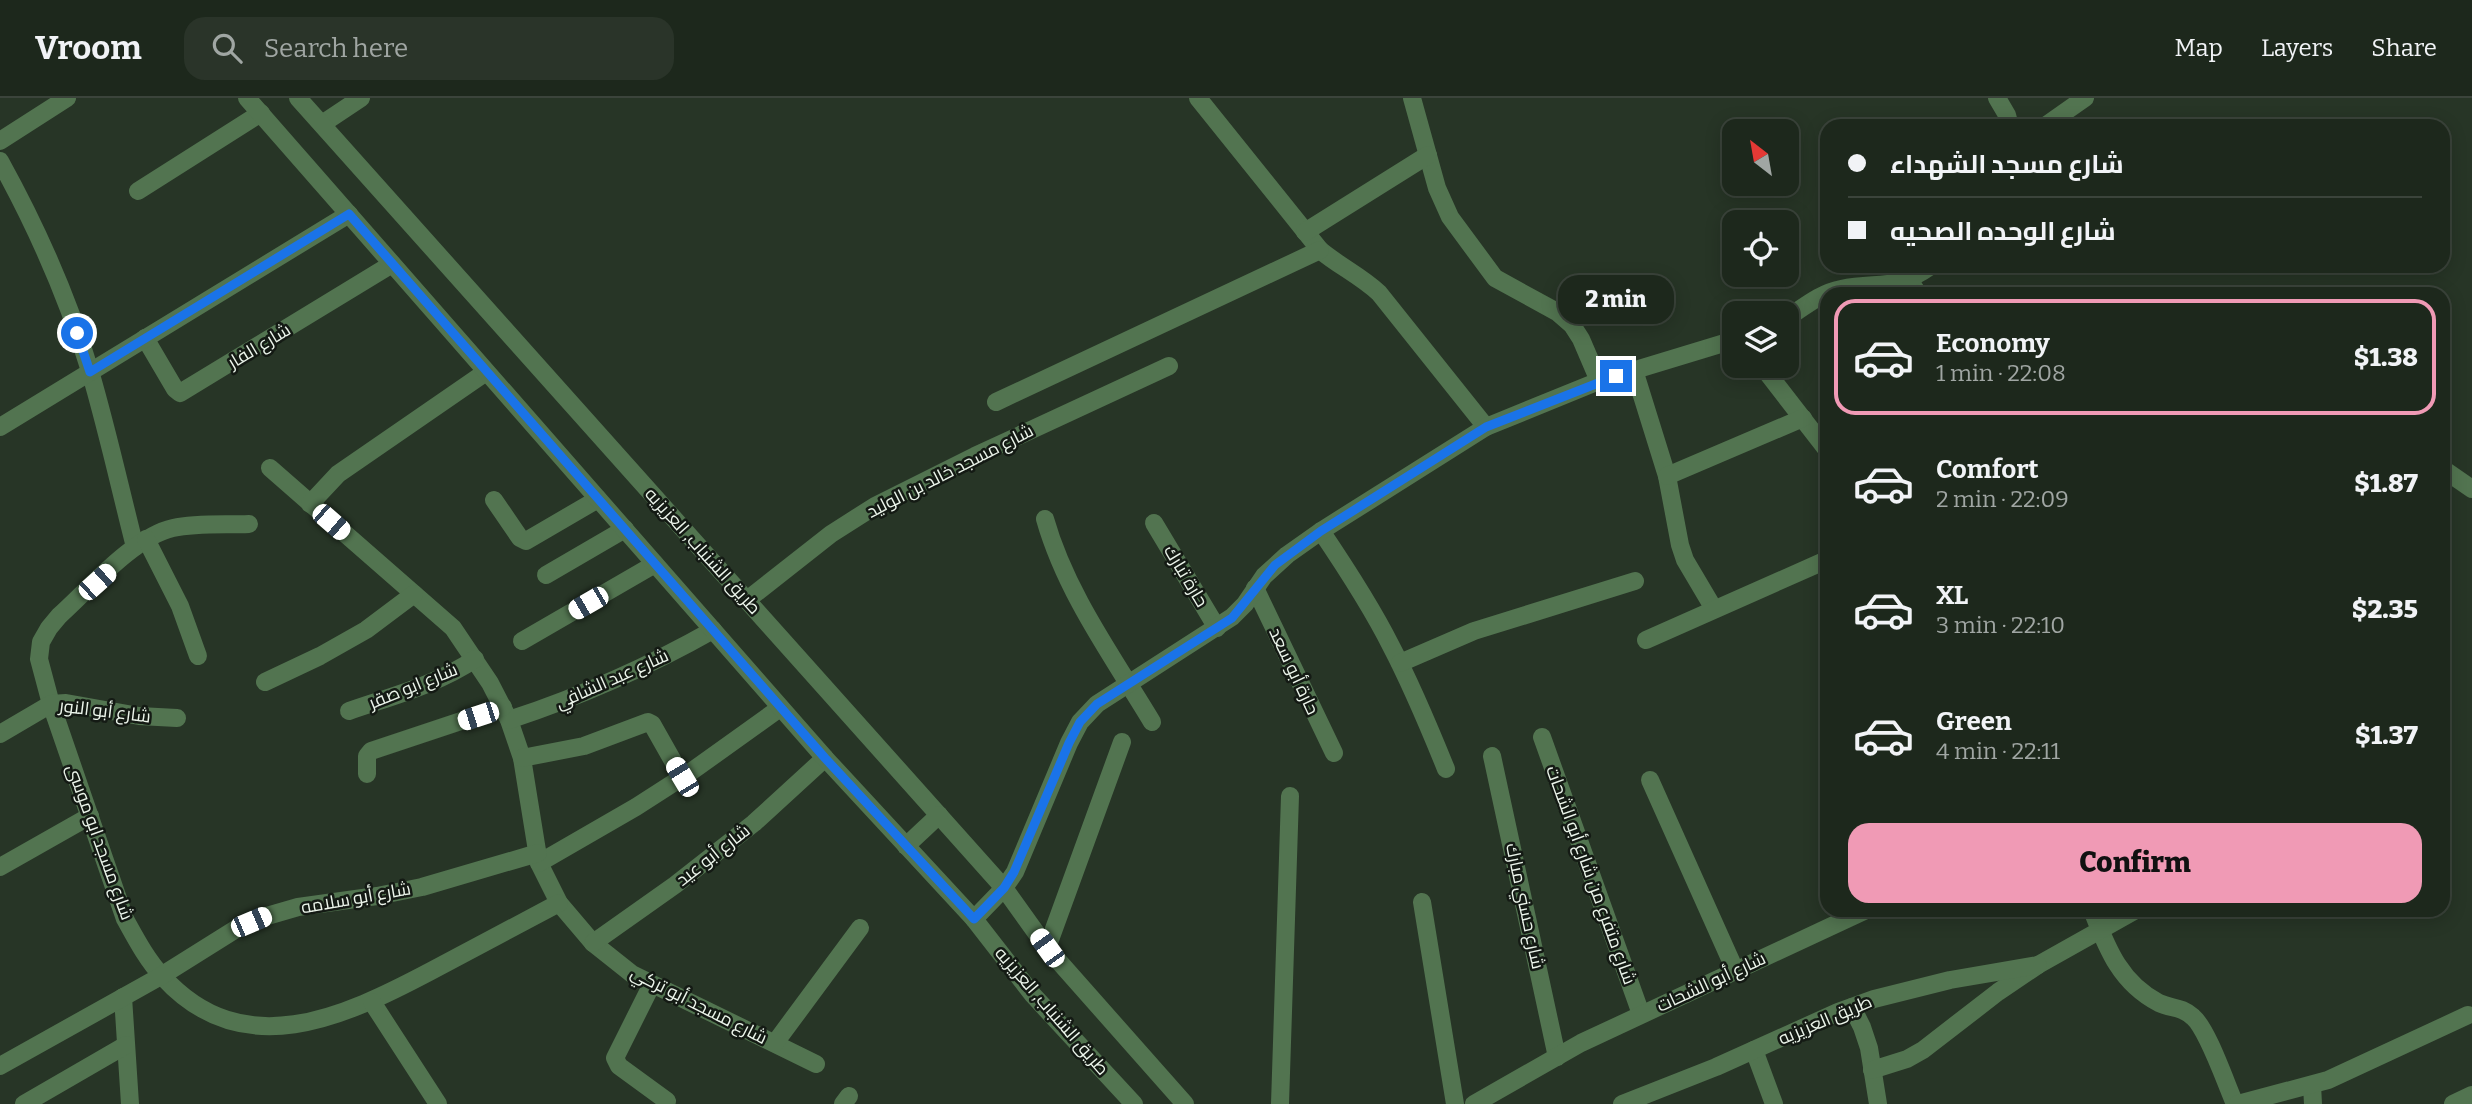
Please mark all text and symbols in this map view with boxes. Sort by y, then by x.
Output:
search box [184,17,674,80]
text: Vroom [35,28,142,68]
icon: search [208,29,246,67]
text: Search here [264,33,408,64]
text: Map [2175,34,2223,62]
text: Layers [2261,34,2333,62]
text: Share [2371,34,2437,62]
north arrow [1722,119,1799,196]
map controls [1722,119,1799,378]
text: شارع مسجد الشهداء [1890,149,2124,180]
button: locate [1722,210,1799,287]
text: شارع الوحده الصحيه [1890,216,2116,247]
callout: 2 min [1558,274,1674,324]
text: 2 min [1585,285,1647,313]
button: layers [1722,301,1799,378]
route start [61,317,93,349]
street label: شارع الفار [223,319,295,375]
icon: car [1852,326,1915,389]
text: Economy [1936,328,2050,359]
text: $1.38 [2354,342,2418,373]
text: 1 min · 22:08 [1936,359,2066,387]
route end [1600,360,1632,392]
street label: شارع مسجد خالد بن الوليد [863,419,1037,523]
icon: car [1852,452,1915,515]
text: Comfort [1936,454,2039,485]
text: $1.87 [2354,468,2418,499]
street label: طريق الشنباب, العزيزيه [640,483,766,619]
text: 2 min · 22:09 [1936,485,2069,513]
car [309,500,354,544]
street label: حارة تبارك [1159,541,1213,611]
car [75,560,120,604]
icon: car [1852,578,1915,641]
text: XL [1936,580,1968,611]
car [565,583,612,623]
text: $2.35 [2352,594,2418,625]
text: 3 min · 22:10 [1936,611,2065,639]
street label: حارة أبو سعد [1264,624,1324,718]
street label: شارع عبد الشافي [552,644,673,716]
street label: شارع ابو صقر [364,658,461,715]
street label: شارع أبو النور [57,694,152,729]
car [455,700,502,732]
icon: car [1852,704,1915,767]
text: Green [1936,706,2012,737]
text: $1.37 [2355,720,2418,751]
text: 4 min · 22:11 [1936,737,2060,765]
car [663,754,702,800]
street label: شارع مسجد ابو موسى [61,761,138,923]
street label: شارع متفرع من شارع أبو الشحات [1540,763,1641,988]
street label: شارع أبو عيد [672,819,755,891]
button: Confirm [1848,823,2422,903]
street label: شارع حسني مبارك [1498,841,1549,972]
street label: شارع أبو سلامه [299,878,413,919]
car [228,904,275,940]
car [1027,925,1068,971]
street label: طريق الشنباب, العزيزيه [990,942,1114,1080]
street label: شارع أبو الشحات [1653,947,1769,1018]
street label: شارع مسجد أبو تركي [626,961,771,1052]
street label: طريق العزيزيه [1775,990,1876,1051]

